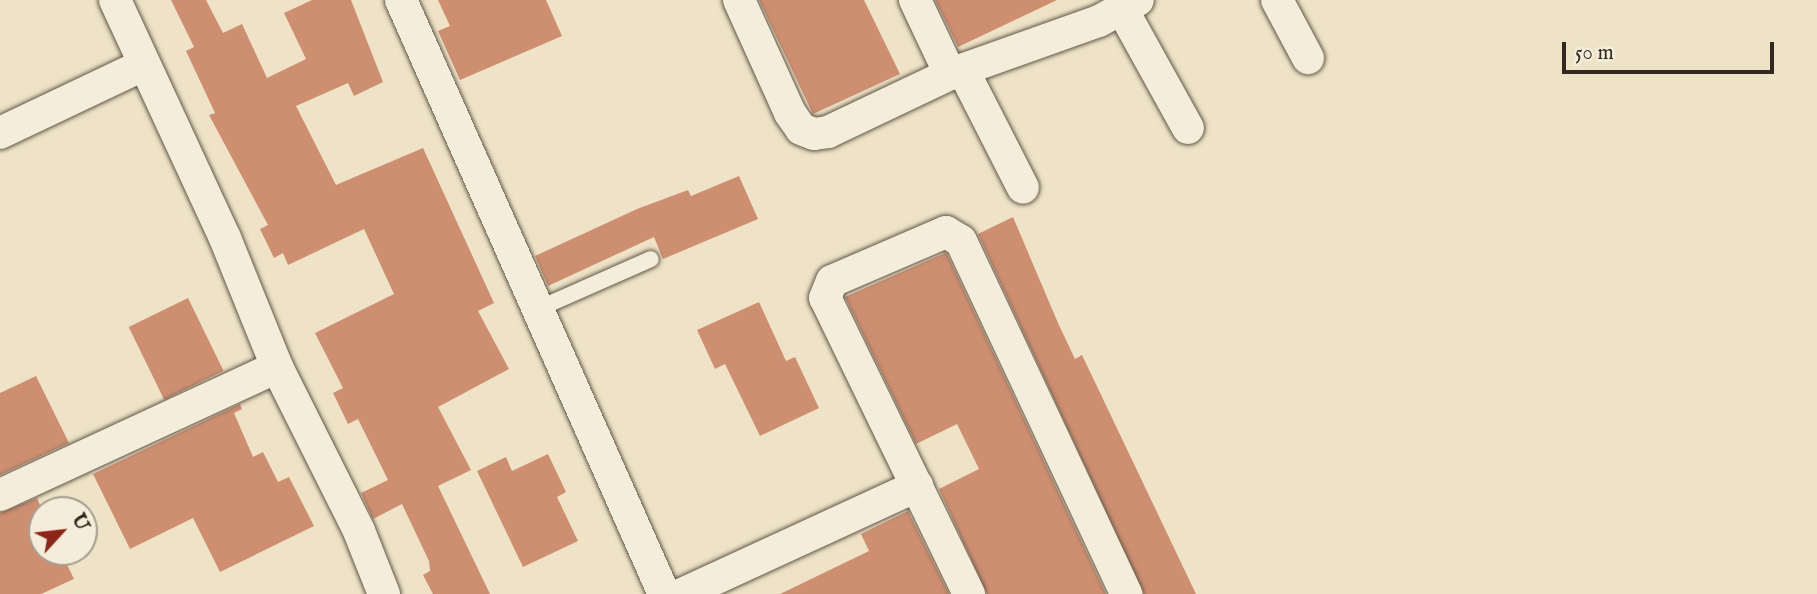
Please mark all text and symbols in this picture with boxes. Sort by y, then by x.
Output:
scale bar [1565,28,1777,72]
text: 50 m [1575,40,1614,67]
north arrow [28,496,98,566]
text: U [66,510,94,535]

